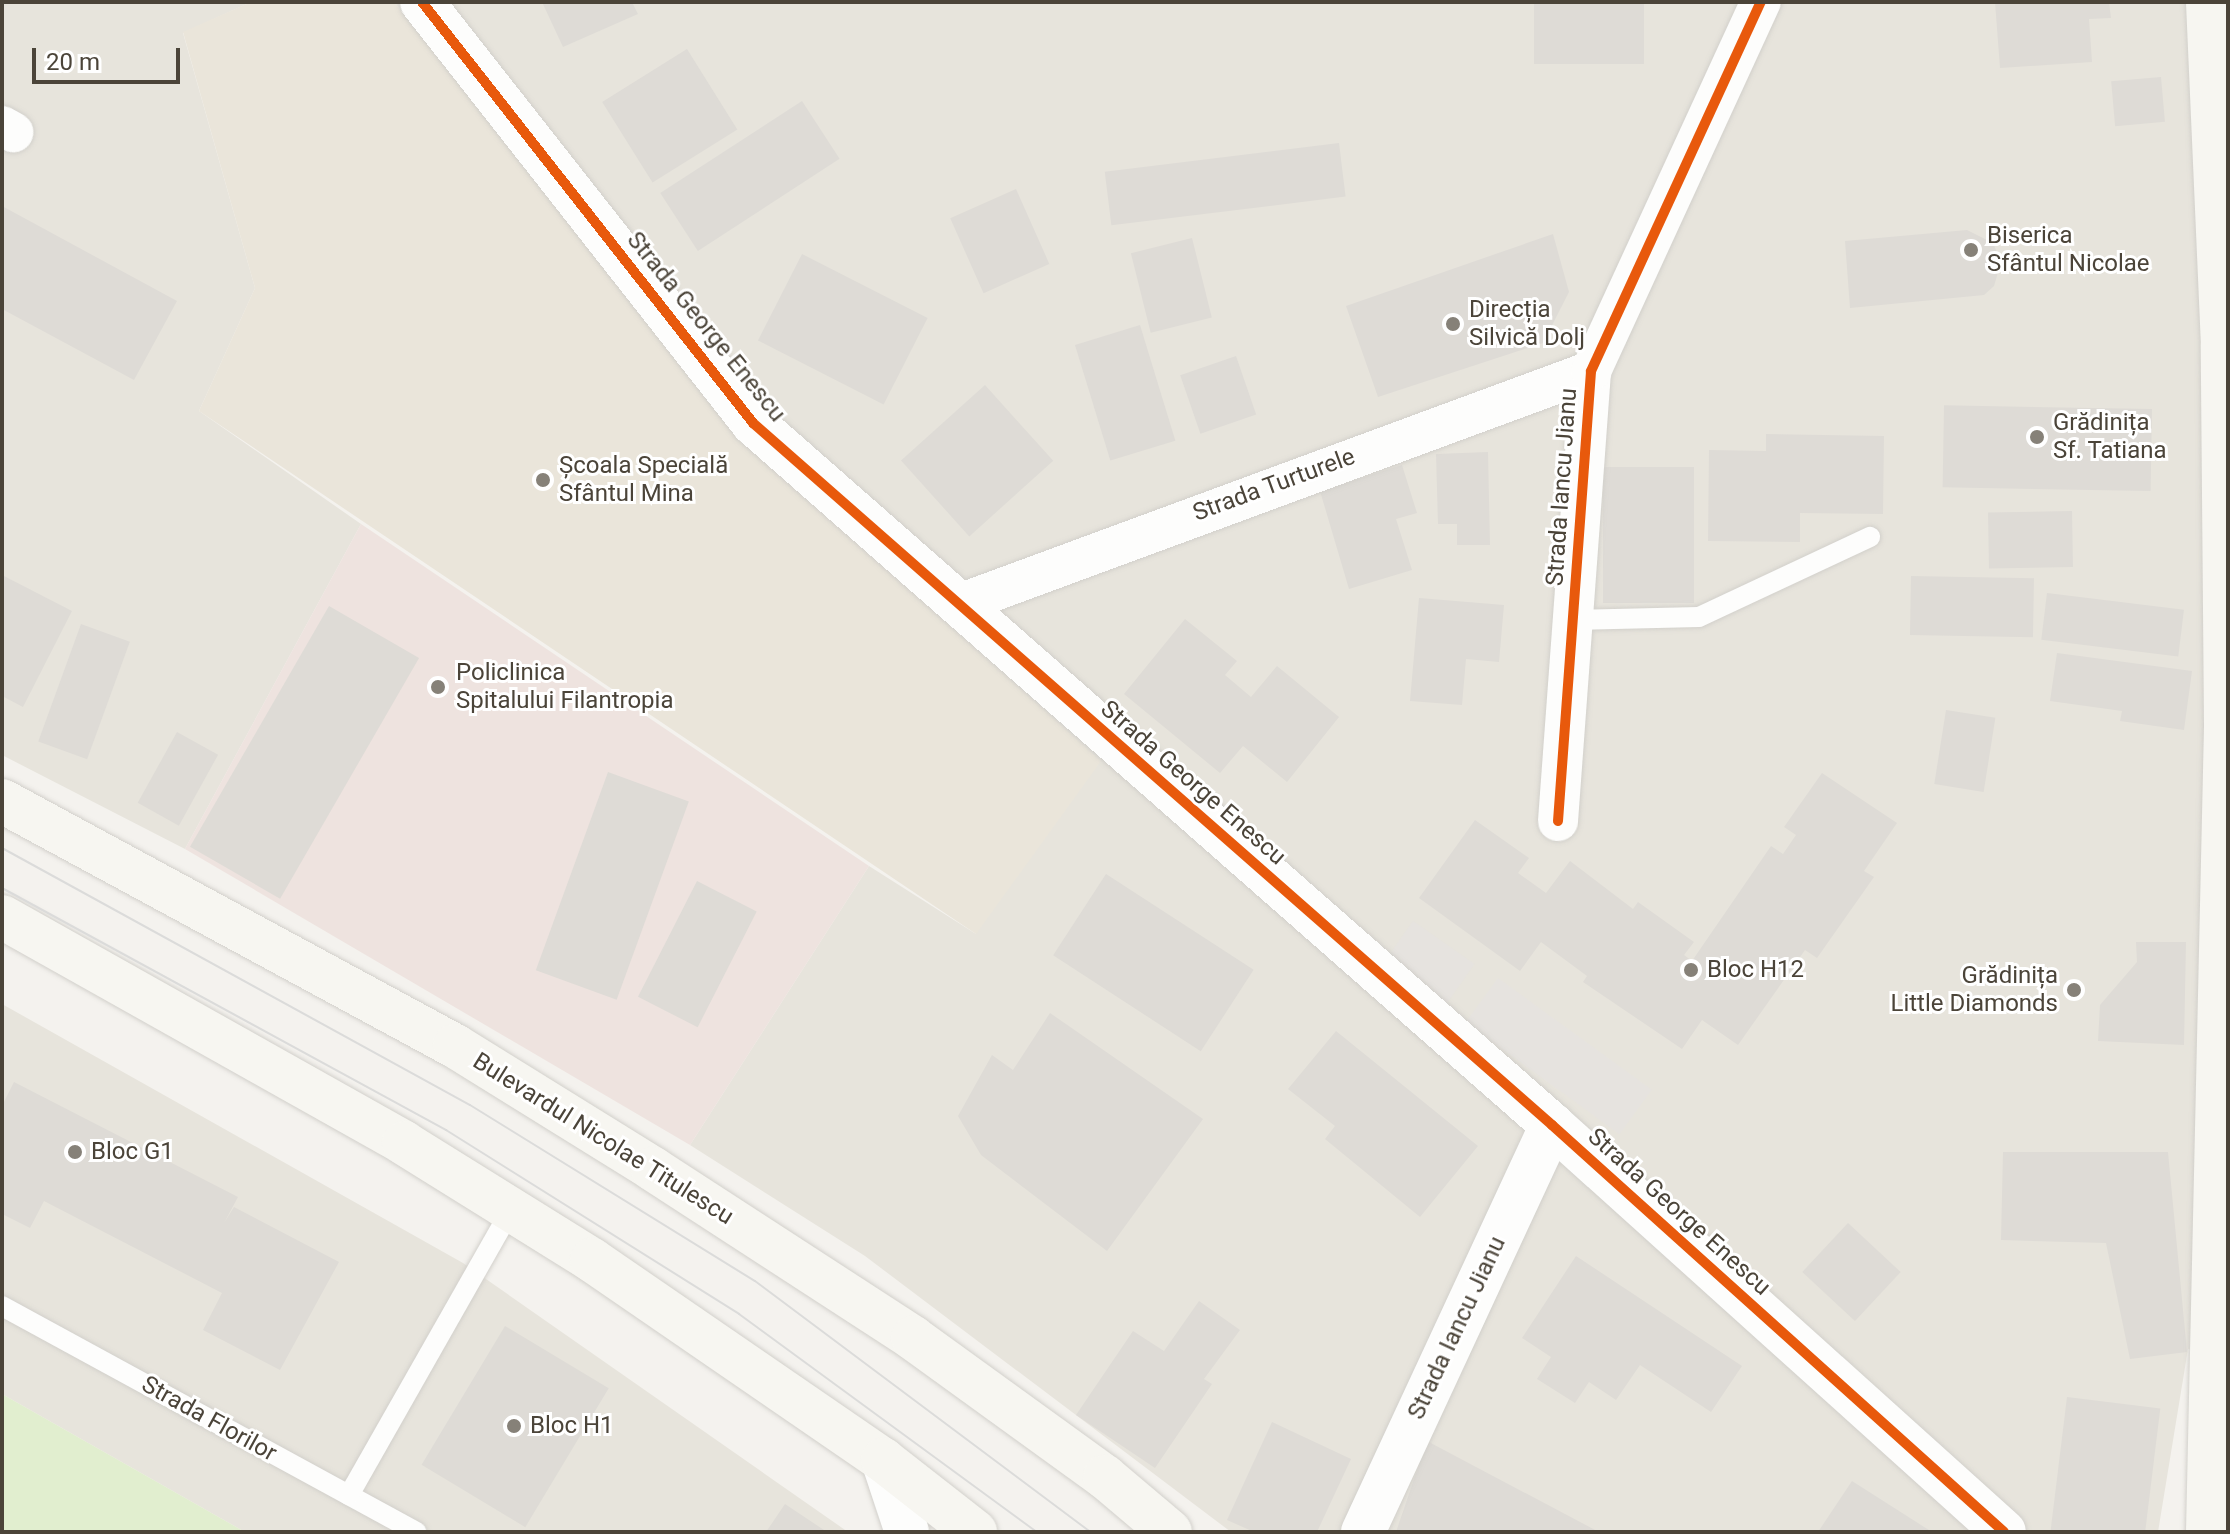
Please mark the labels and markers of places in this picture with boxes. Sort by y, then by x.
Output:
place label: Biserica Sfântul Nicolae [1987,222,2150,278]
marker: Biserica Sfântul Nicolae [1962,241,1980,259]
place label: Direcția Silvică Dolj [1469,296,1585,352]
marker: Direcția Silvică Dolj [1444,315,1462,333]
place label: Grădinița Sf. Tatiana [2053,409,2167,465]
marker: Grădinița Sf. Tatiana [2028,428,2046,446]
place label: Școala Specială Sfântul Mina [559,452,728,508]
marker: Școala Specială Sfântul Mina [534,471,552,489]
place label: Policlinica Spitalului Filantropia [456,659,673,715]
marker: Policlinica Spitalului Filantropia [427,676,449,698]
place label: Bloc H12 [1707,956,1804,984]
marker: Bloc H12 [1682,961,1700,979]
place label: Grădinița Little Diamonds [1890,962,2058,1018]
marker: Grădinița Little Diamonds [2065,981,2083,999]
place label: Bloc G1 [91,1138,174,1166]
marker: Bloc G1 [66,1143,84,1161]
place label: Bloc H1 [530,1412,614,1440]
marker: Bloc H1 [505,1417,523,1435]

